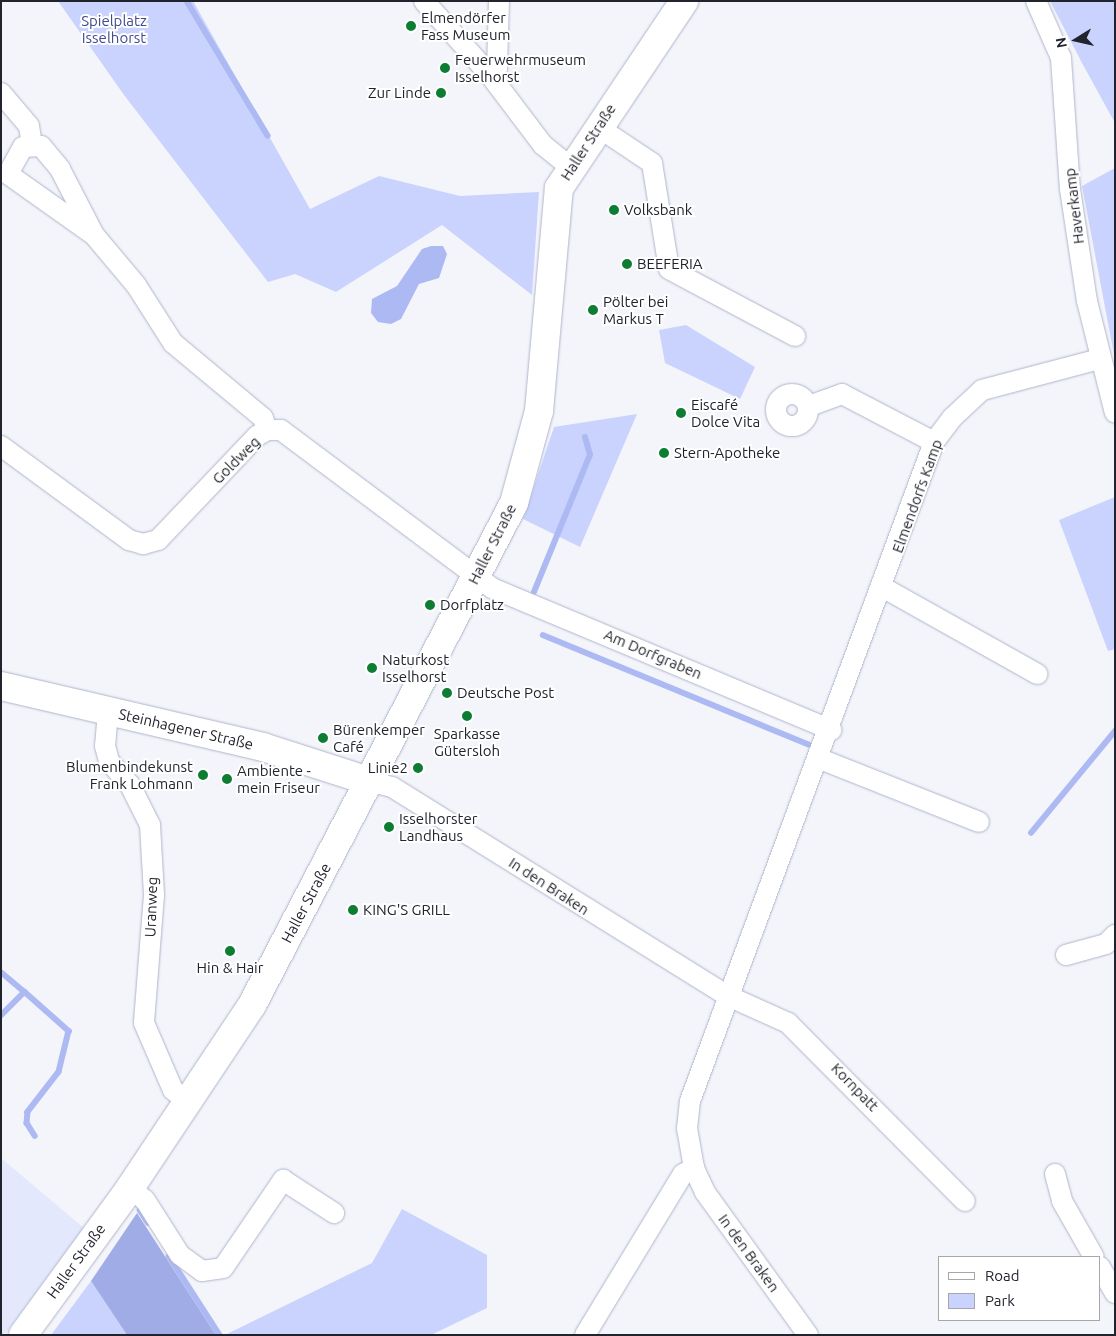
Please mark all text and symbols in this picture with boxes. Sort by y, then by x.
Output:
place label: Elmendörfer Fass Museum [421,8,510,43]
park label: Spielplatz Isselhorst [81,11,147,46]
north arrow [1051,15,1101,65]
marker: Elmendörfer Fass Museum [405,20,417,32]
text: N [1052,36,1070,49]
place label: Feuerwehrmuseum Isselhorst [455,50,586,85]
marker: Feuerwehrmuseum Isselhorst [439,62,451,74]
place label: Zur Linde [368,84,431,102]
marker: Zur Linde [435,87,447,99]
street label: Haller Straße [557,100,619,184]
street label: Haverkamp [1060,167,1088,245]
place label: Volksbank [624,201,692,219]
marker: Volksbank [608,204,620,216]
place label: BEEFERIA [637,255,703,273]
marker: BEEFERIA [621,258,633,270]
place label: Pölter bei Markus T [603,292,668,327]
marker: Pölter bei Markus T [587,304,599,316]
place label: Eiscafé Dolce Vita [691,395,760,430]
marker: Eiscafé Dolce Vita [675,407,687,419]
street label: Goldweg [208,432,264,488]
street label: Elmendorfs Kamp [888,437,946,555]
place label: Stern-Apotheke [674,444,780,462]
marker: Stern-Apotheke [658,447,670,459]
street label: Haller Straße [464,501,520,587]
place label: Dorfplatz [440,596,504,614]
marker: Dorfplatz [424,599,436,611]
street label: Am Dorfgraben [601,625,705,683]
place label: Naturkost Isselhorst [382,650,449,685]
marker: Naturkost Isselhorst [366,662,378,674]
place label: Deutsche Post [457,684,554,702]
marker: Deutsche Post [441,687,453,699]
street label: Steinhagener Straße [117,705,255,753]
marker: Sparkasse Gütersloh [461,710,473,722]
place label: Bürenkemper Café [333,720,425,755]
place label: Sparkasse Gütersloh [434,724,500,759]
marker: Bürenkemper Café [317,732,329,744]
place label: Blumenbindekunst Frank Lohmann [66,757,193,792]
place label: Linie2 [368,759,408,777]
place label: Ambiente - mein Friseur [237,761,320,796]
marker: Linie2 [412,762,424,774]
marker: Blumenbindekunst Frank Lohmann [197,769,209,781]
marker: Ambiente - mein Friseur [221,773,233,785]
place label: Isselhorster Landhaus [399,809,477,844]
marker: Isselhorster Landhaus [383,821,395,833]
street label: In den Braken [506,853,592,919]
street label: Haller Straße [277,860,335,946]
street label: Uranweg [141,876,161,938]
place label: KING'S GRILL [363,901,450,919]
marker: KING'S GRILL [347,904,359,916]
marker: Hin & Hair [224,945,236,957]
place label: Hin & Hair [197,959,263,977]
street label: Kornpatt [828,1059,882,1115]
street label: In den Braken [715,1211,783,1295]
street label: Haller Straße [43,1220,109,1302]
legend [938,1256,1101,1321]
text: Road [985,1267,1020,1284]
text: Park [985,1292,1015,1309]

